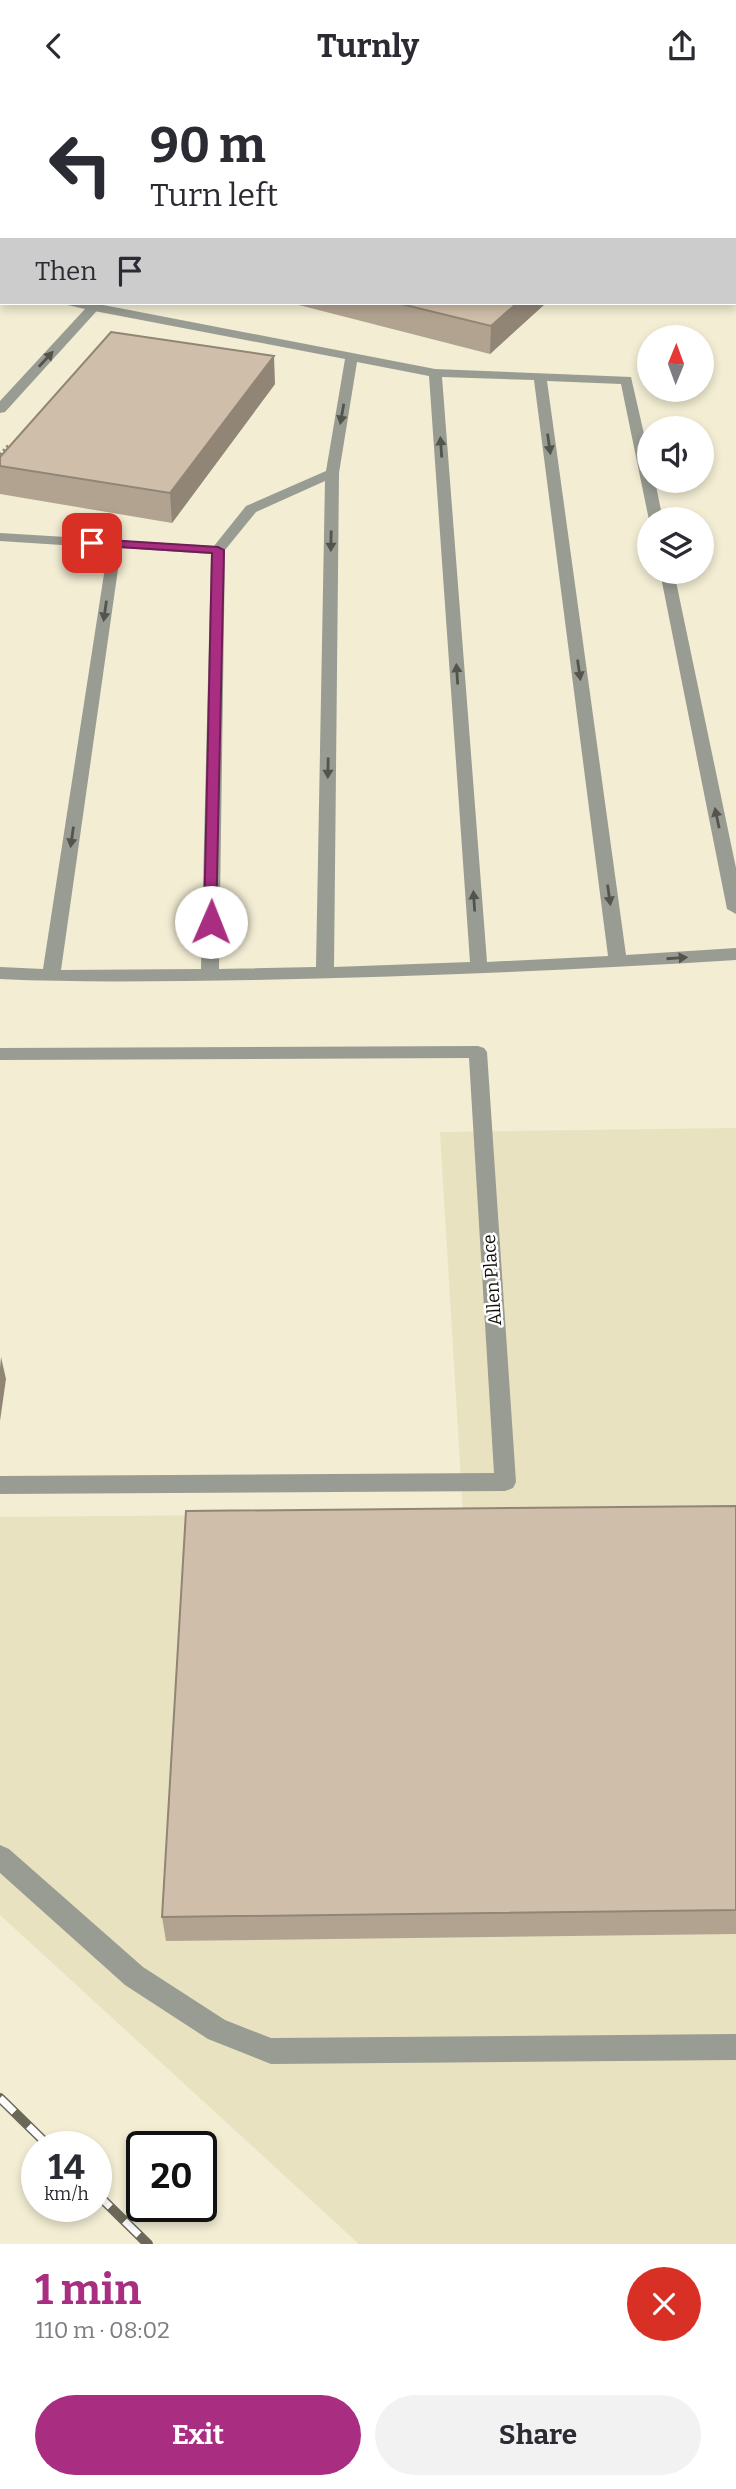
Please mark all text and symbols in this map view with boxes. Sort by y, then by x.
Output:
icon: back [35,27,73,65]
text: Turnly [317,27,419,65]
icon: share [663,27,701,65]
text: 90 m [150,116,266,175]
icon: left [35,119,126,210]
text: Turn left [150,176,278,214]
icon: arrive [111,252,149,290]
text: Then [35,256,97,287]
north arrow [637,325,714,403]
map controls [637,325,714,584]
one-way arrow [38,350,54,368]
one-way arrow [336,403,347,425]
button: sound [637,416,714,493]
one-way arrow [544,433,555,455]
one-way arrow [435,436,446,458]
button: layers [637,507,714,584]
pin [62,513,122,573]
icon: arrive [73,524,111,562]
one-way arrow [325,530,337,552]
one-way arrow [99,601,110,623]
one-way arrow [573,659,584,681]
one-way arrow [451,663,462,685]
one-way arrow [322,758,334,780]
one-way arrow [712,807,723,829]
one-way arrow [66,826,77,848]
one-way arrow [603,884,614,906]
position arrow [174,885,248,959]
one-way arrow [468,890,479,912]
one-way arrow [666,952,688,963]
street label: Allen Place [478,1233,506,1327]
speed limit sign: 20 [126,2131,217,2222]
text: 14 [48,2146,85,2188]
text: km/h [44,2183,89,2205]
text: 1 min [35,2265,141,2315]
button: close [627,2267,701,2341]
text: 110 m · 08:02 [35,2316,170,2344]
button: Exit [35,2395,361,2475]
button: Share [375,2395,701,2475]

